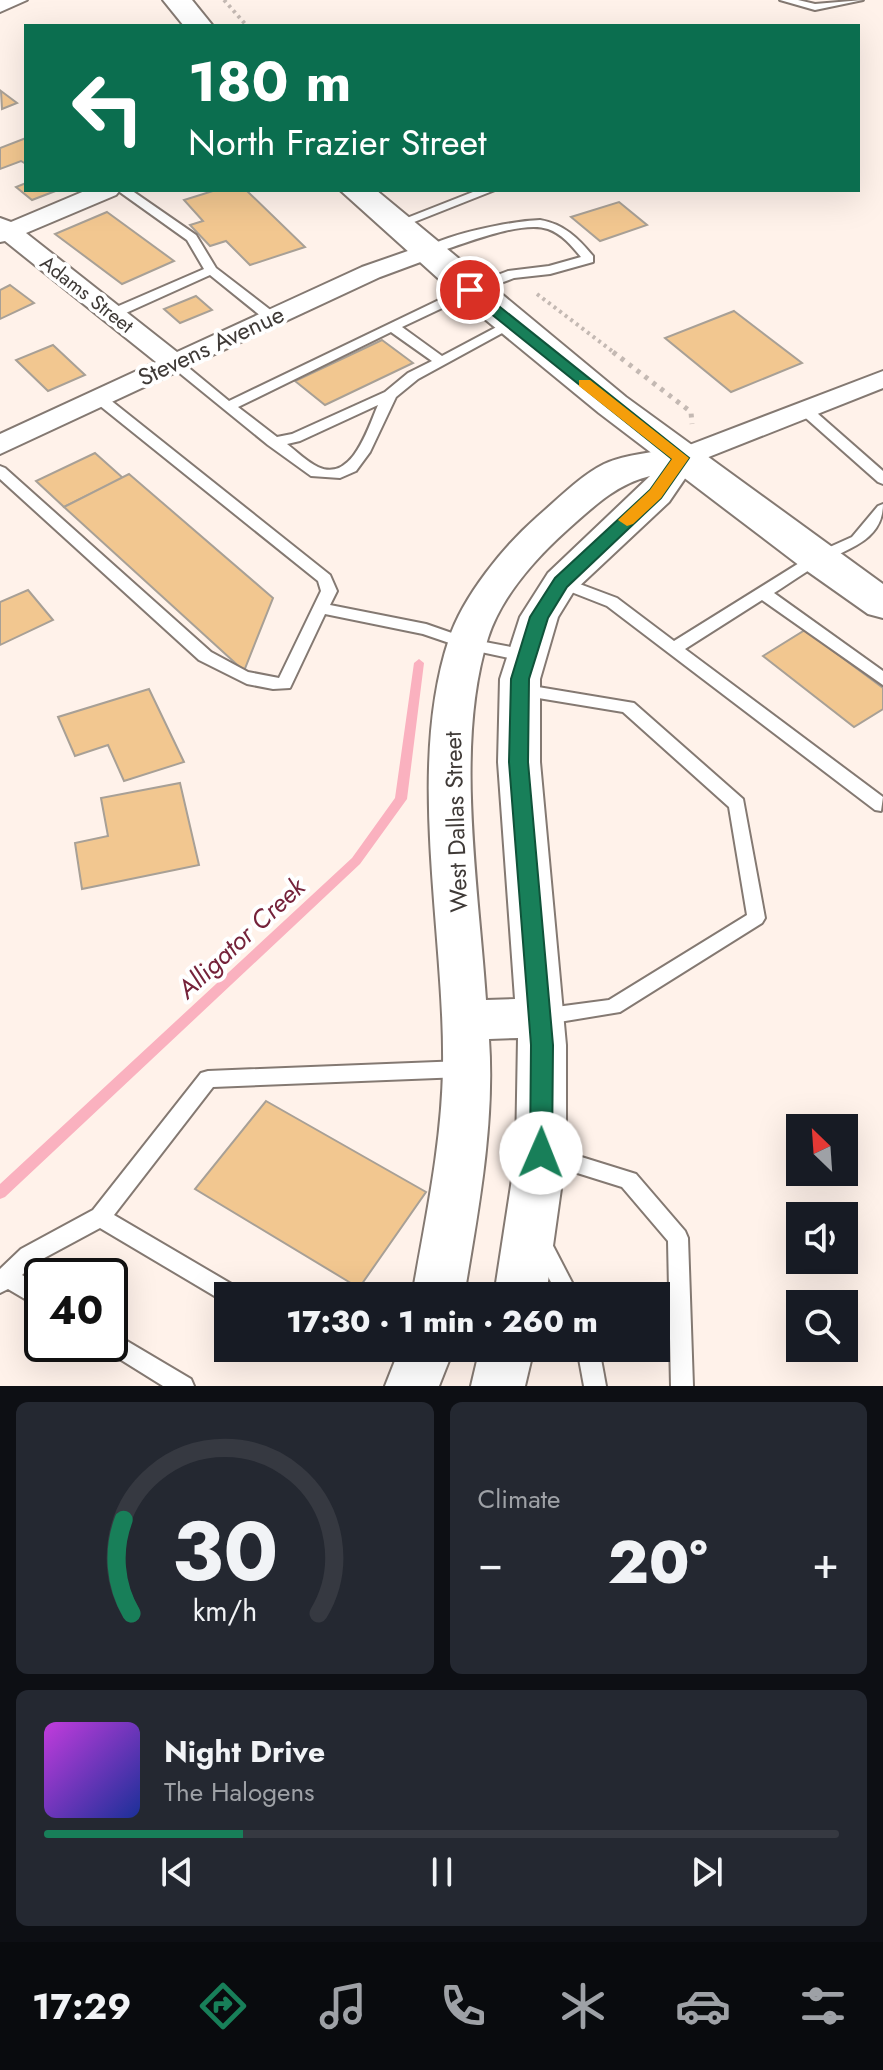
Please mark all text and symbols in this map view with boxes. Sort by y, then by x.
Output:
text: 180 m [188,41,351,122]
icon: left [56,56,160,160]
text: North Frazier Street [188,116,487,168]
street label: Adams Street [34,249,140,340]
pin [436,256,504,324]
icon: arrive [448,268,492,312]
street label: Stevens Avenue [132,296,290,395]
street label: West Dallas Street [435,731,476,913]
water label: Alligator Creek [168,867,315,1008]
position arrow [499,1111,583,1195]
north arrow [786,1114,858,1186]
map controls [786,1114,858,1362]
button: sound [786,1202,858,1274]
speed limit sign: 40 [24,1258,128,1362]
button: search [786,1290,858,1362]
text: 17:30 · 1 min · 260 m [286,1300,598,1343]
text: Climate [478,1480,560,1518]
text: 30 [171,1491,278,1611]
text: 20° [608,1519,708,1606]
text: − [478,1531,503,1595]
text: + [812,1531,839,1595]
text: km/h [192,1590,257,1632]
text: Night Drive [164,1730,325,1773]
text: The Halogens [164,1773,315,1811]
icon: previous [155,1850,199,1894]
icon: pause [420,1850,464,1894]
icon: next [685,1850,729,1894]
icon: directions [195,1978,251,2034]
icon: music [315,1978,371,2034]
icon: phone [435,1978,491,2034]
icon: climate [555,1978,611,2034]
icon: car [675,1978,731,2034]
icon: filters [795,1978,851,2034]
text: 17:29 [32,1980,131,2032]

